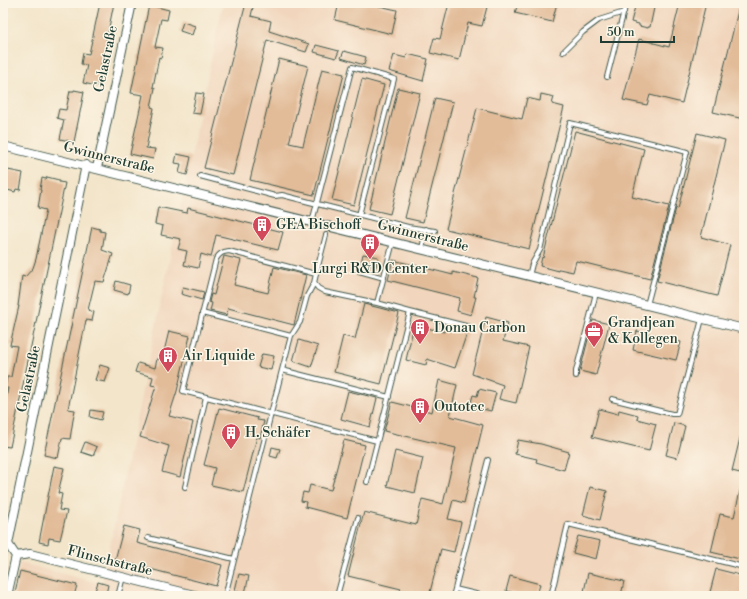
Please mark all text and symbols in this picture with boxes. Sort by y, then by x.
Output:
scale bar [601,18,674,44]
street label: Gelastraße [90,24,122,94]
text: 50 m [607,25,635,40]
street label: Gwinnerstraße [61,138,157,178]
building icon: GEA Bischoff [251,214,273,242]
place label: GEA Bischoff [276,216,362,234]
street label: Gwinnerstraße [375,216,471,256]
building icon: Lurgi R&D Center [359,232,381,260]
place label: Lurgi R&D Center [312,260,428,278]
place label: Grandjean & Kollegen [608,314,679,348]
building icon: Donau Carbon [409,317,431,345]
place label: Donau Carbon [434,319,527,337]
office icon: Grandjean & Kollegen [583,320,605,348]
street label: Gelastraße [13,344,45,414]
building icon: Air Liquide [157,345,179,373]
place label: Air Liquide [181,347,255,365]
building icon: Outotec [409,396,431,424]
place label: Outotec [434,398,484,416]
building icon: H. Schäfer [220,422,242,450]
place label: H. Schäfer [245,424,311,442]
street label: Flinschstraße [66,542,154,580]

